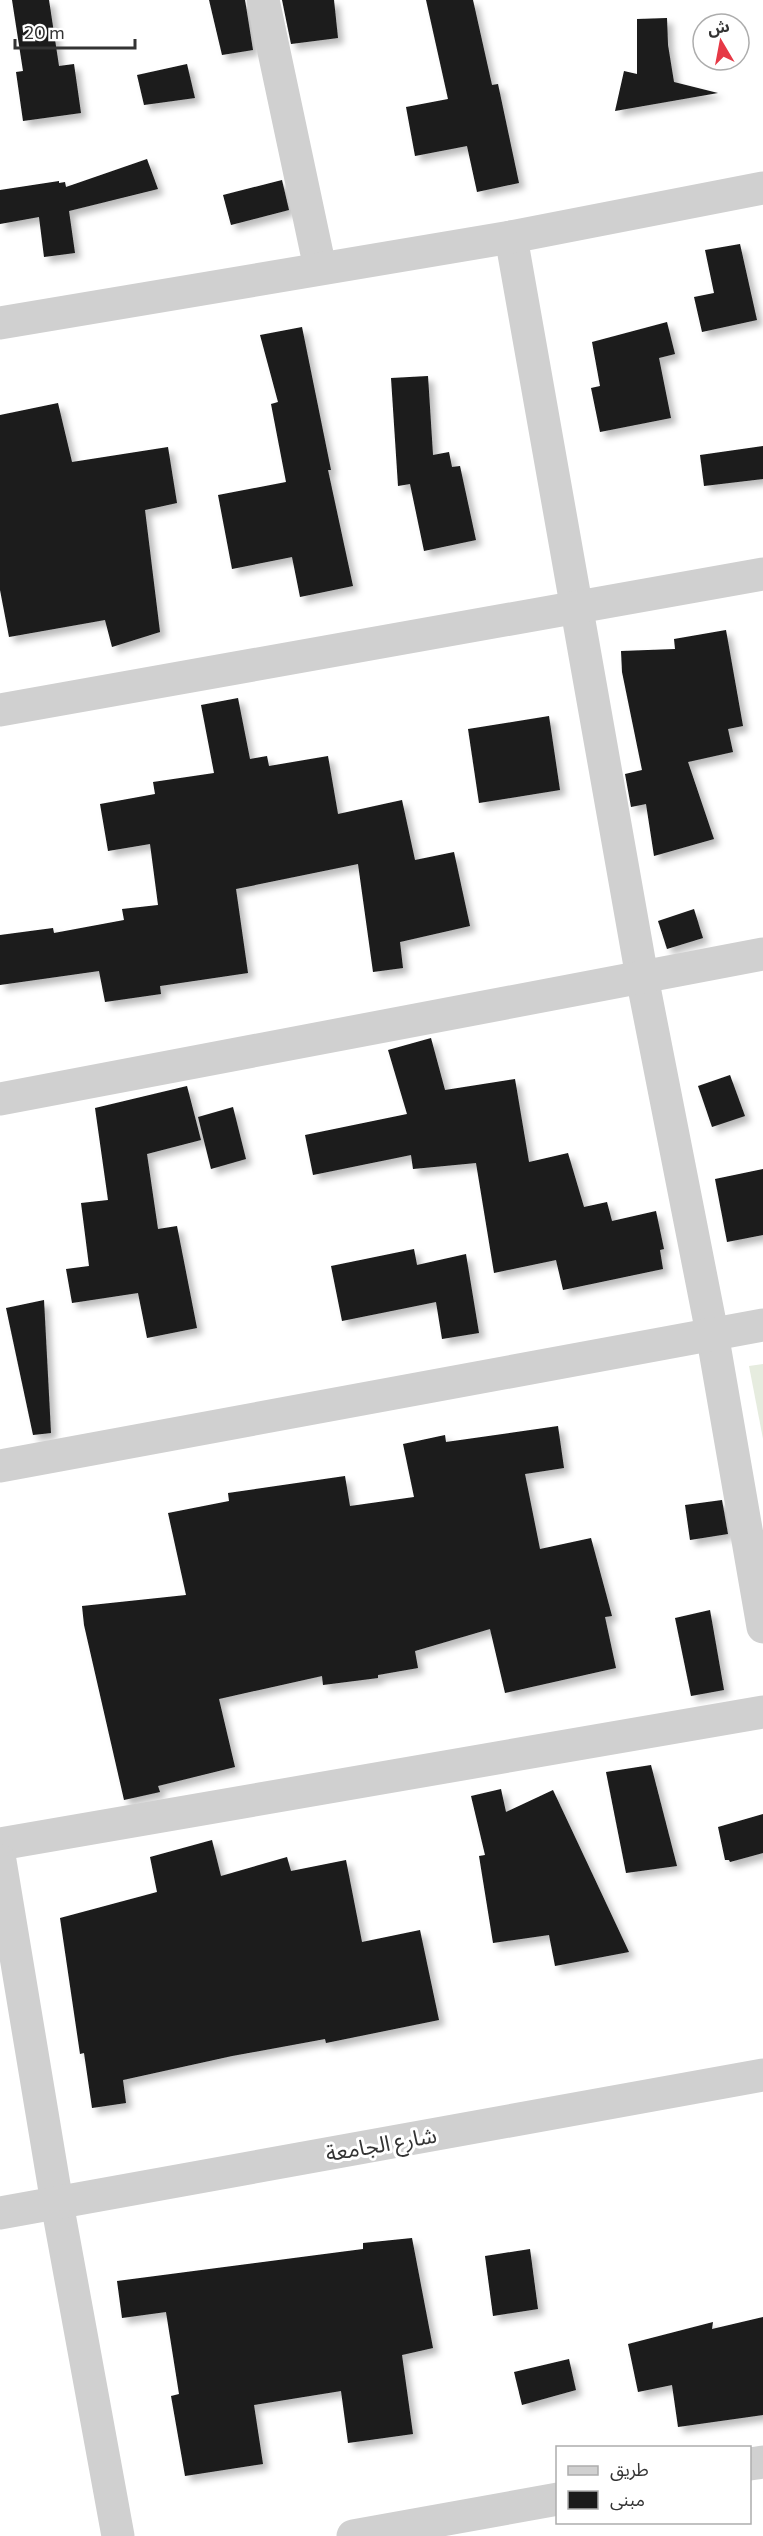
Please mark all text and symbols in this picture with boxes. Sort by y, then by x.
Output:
scale bar [15,12,135,50]
north arrow [691,12,751,72]
text: ش [706,15,731,39]
text: 20 m [24,21,65,43]
street label: شارع الجامعة [323,2120,439,2170]
legend [556,2446,751,2524]
text: طريق [610,2458,649,2481]
text: مبنى [610,2488,645,2511]

